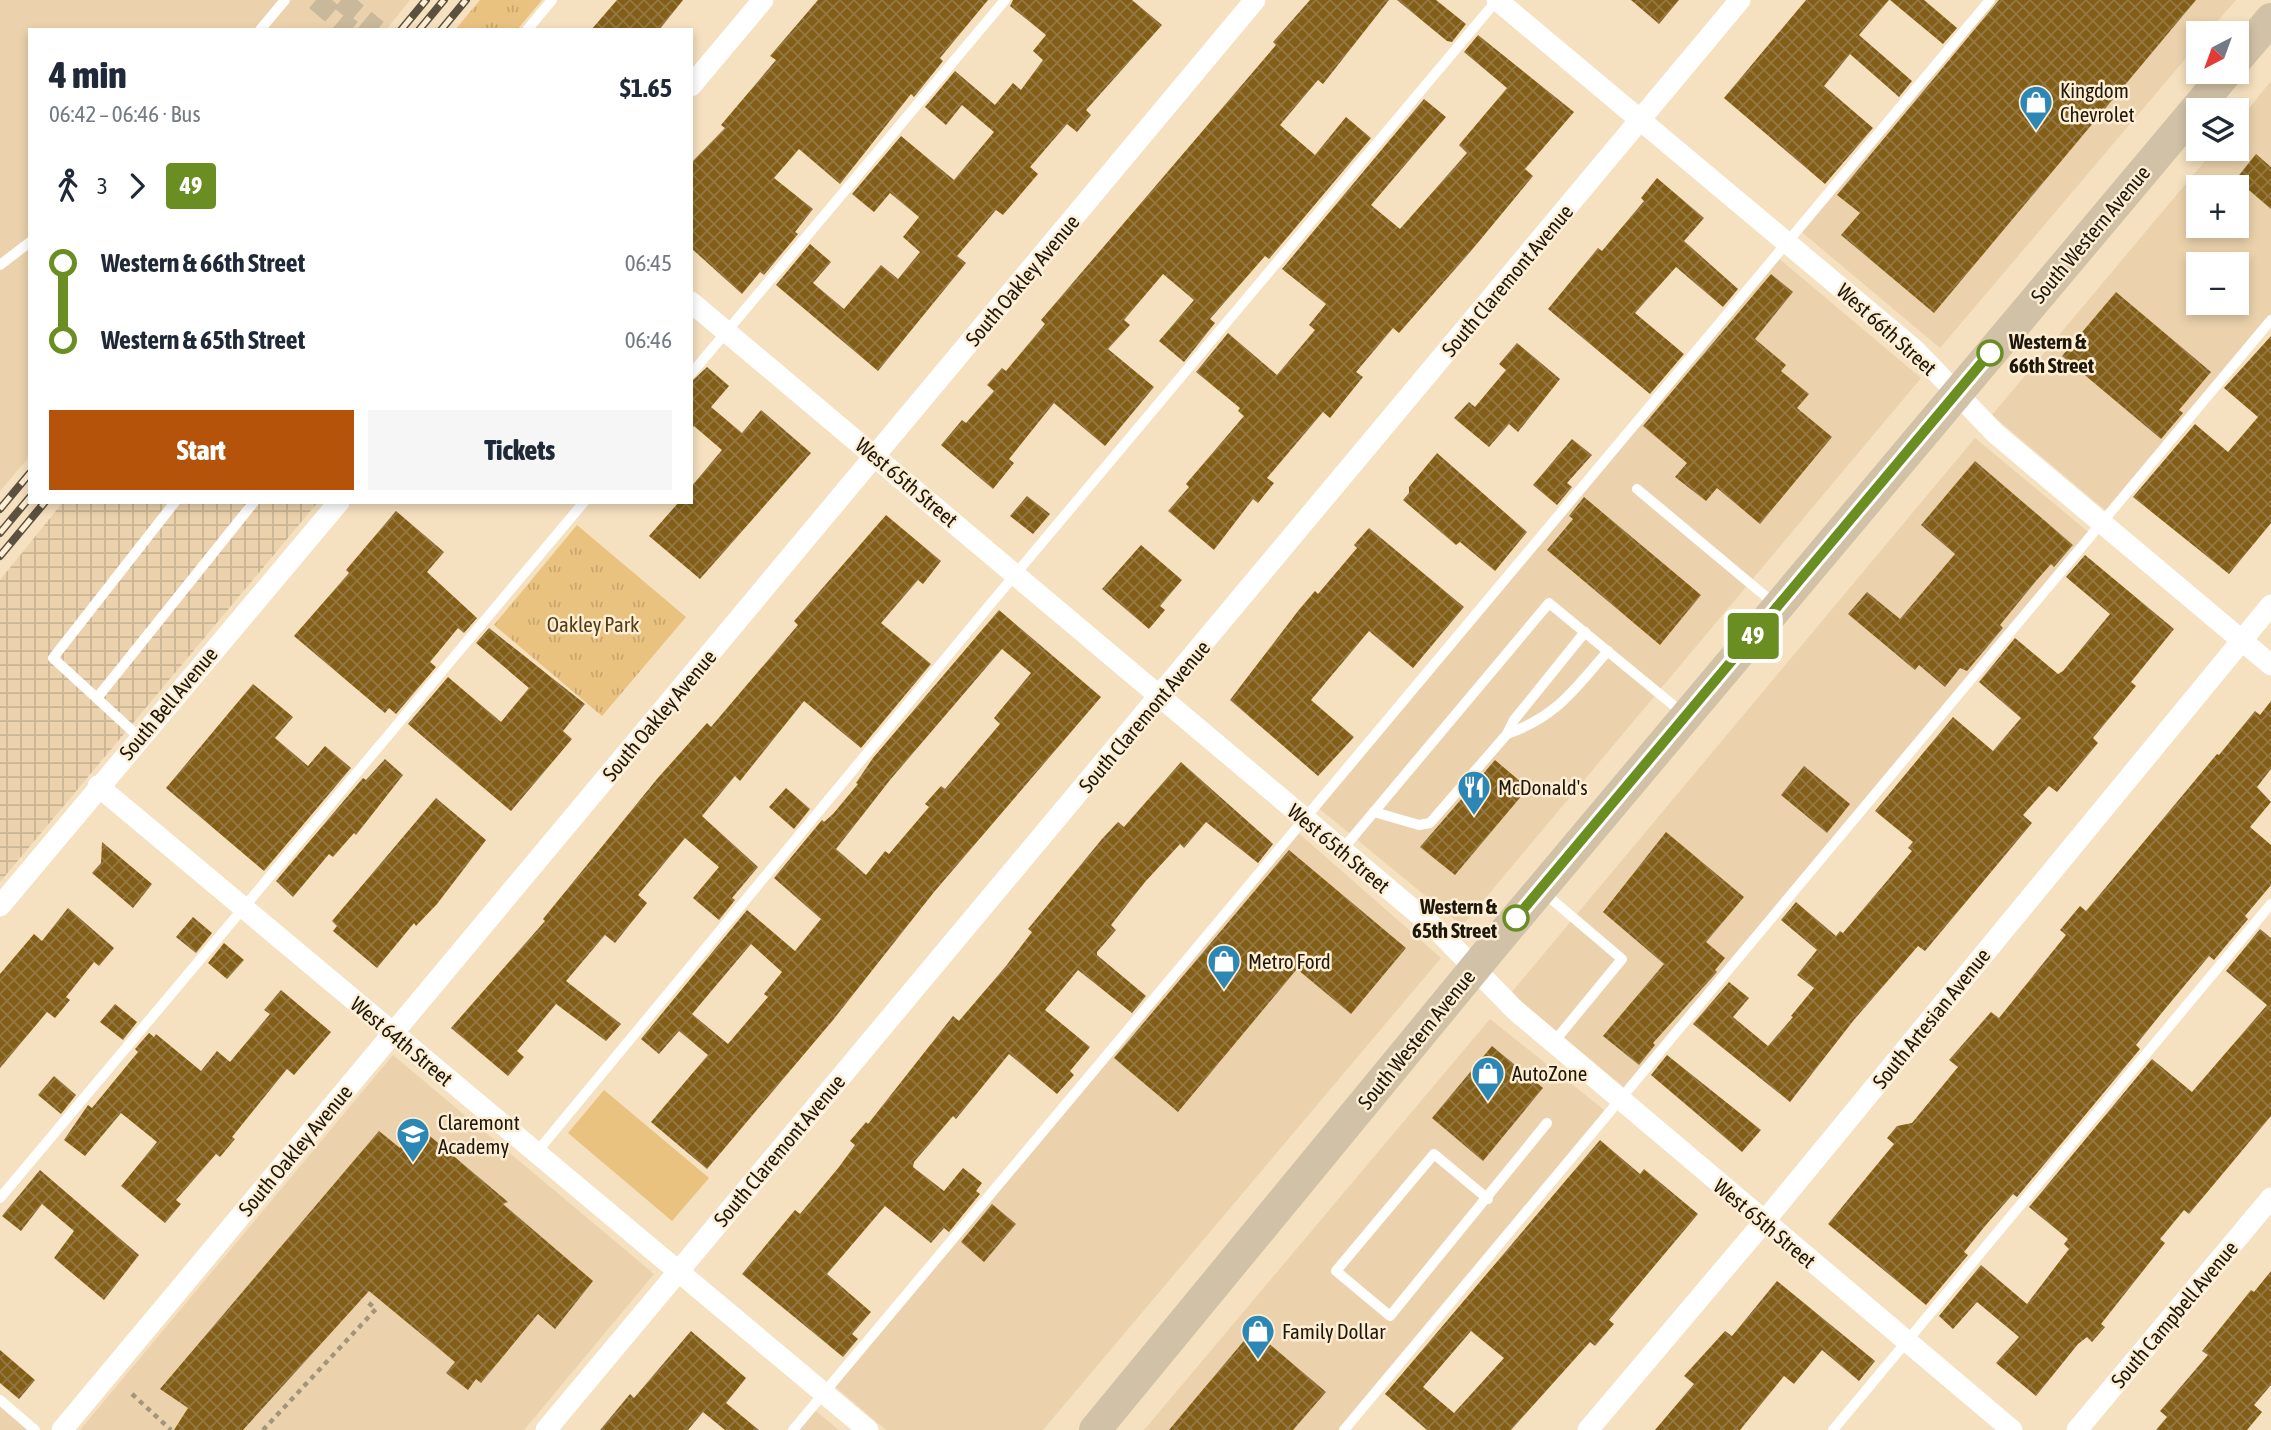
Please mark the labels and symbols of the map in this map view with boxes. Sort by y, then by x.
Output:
north arrow [2186,21,2249,84]
place label: Kingdom Chevrolet [2060,78,2135,126]
shop icon: Kingdom Chevrolet [2017,83,2055,132]
street label: South Western Avenue [2025,160,2155,308]
street label: South Claremont Avenue [1437,199,1577,361]
street label: South Oakley Avenue [960,210,1084,350]
street label: West 66th Street [1832,278,1942,380]
place label: Western & 66th Street [2008,329,2094,377]
marker: Western & 66th Street [1977,340,2003,366]
street label: West 65th Street [851,433,963,531]
park label: Oakley Park [547,612,639,636]
line badge: 49 [1722,613,1784,659]
street label: South Claremont Avenue [1074,635,1214,797]
street label: South Bell Avenue [114,642,222,764]
street label: South Oakley Avenue [597,645,721,785]
restaurant icon: McDonald's [1455,768,1493,817]
place label: McDonald's [1498,775,1588,799]
street label: West 65th Street [1283,799,1395,897]
place label: Western & 65th Street [1412,894,1498,942]
marker: Western & 65th Street [1503,905,1529,931]
shop icon: Metro Ford [1205,942,1243,991]
street label: South Artesian Avenue [1867,943,1995,1093]
place label: Metro Ford [1248,949,1331,973]
street label: South Western Avenue [1352,965,1480,1113]
street label: West 64th Street [346,992,458,1090]
shop icon: AutoZone [1469,1054,1507,1103]
place label: AutoZone [1512,1061,1587,1085]
street label: South Claremont Avenue [709,1069,849,1231]
street label: South Oakley Avenue [233,1080,357,1220]
place label: Claremont Academy [438,1110,520,1158]
school or university icon: Claremont Academy [394,1115,432,1164]
street label: West 65th Street [1709,1174,1821,1272]
street label: South Campbell Avenue [2106,1236,2242,1392]
shop icon: Family Dollar [1239,1312,1277,1361]
place label: Family Dollar [1282,1319,1386,1343]

